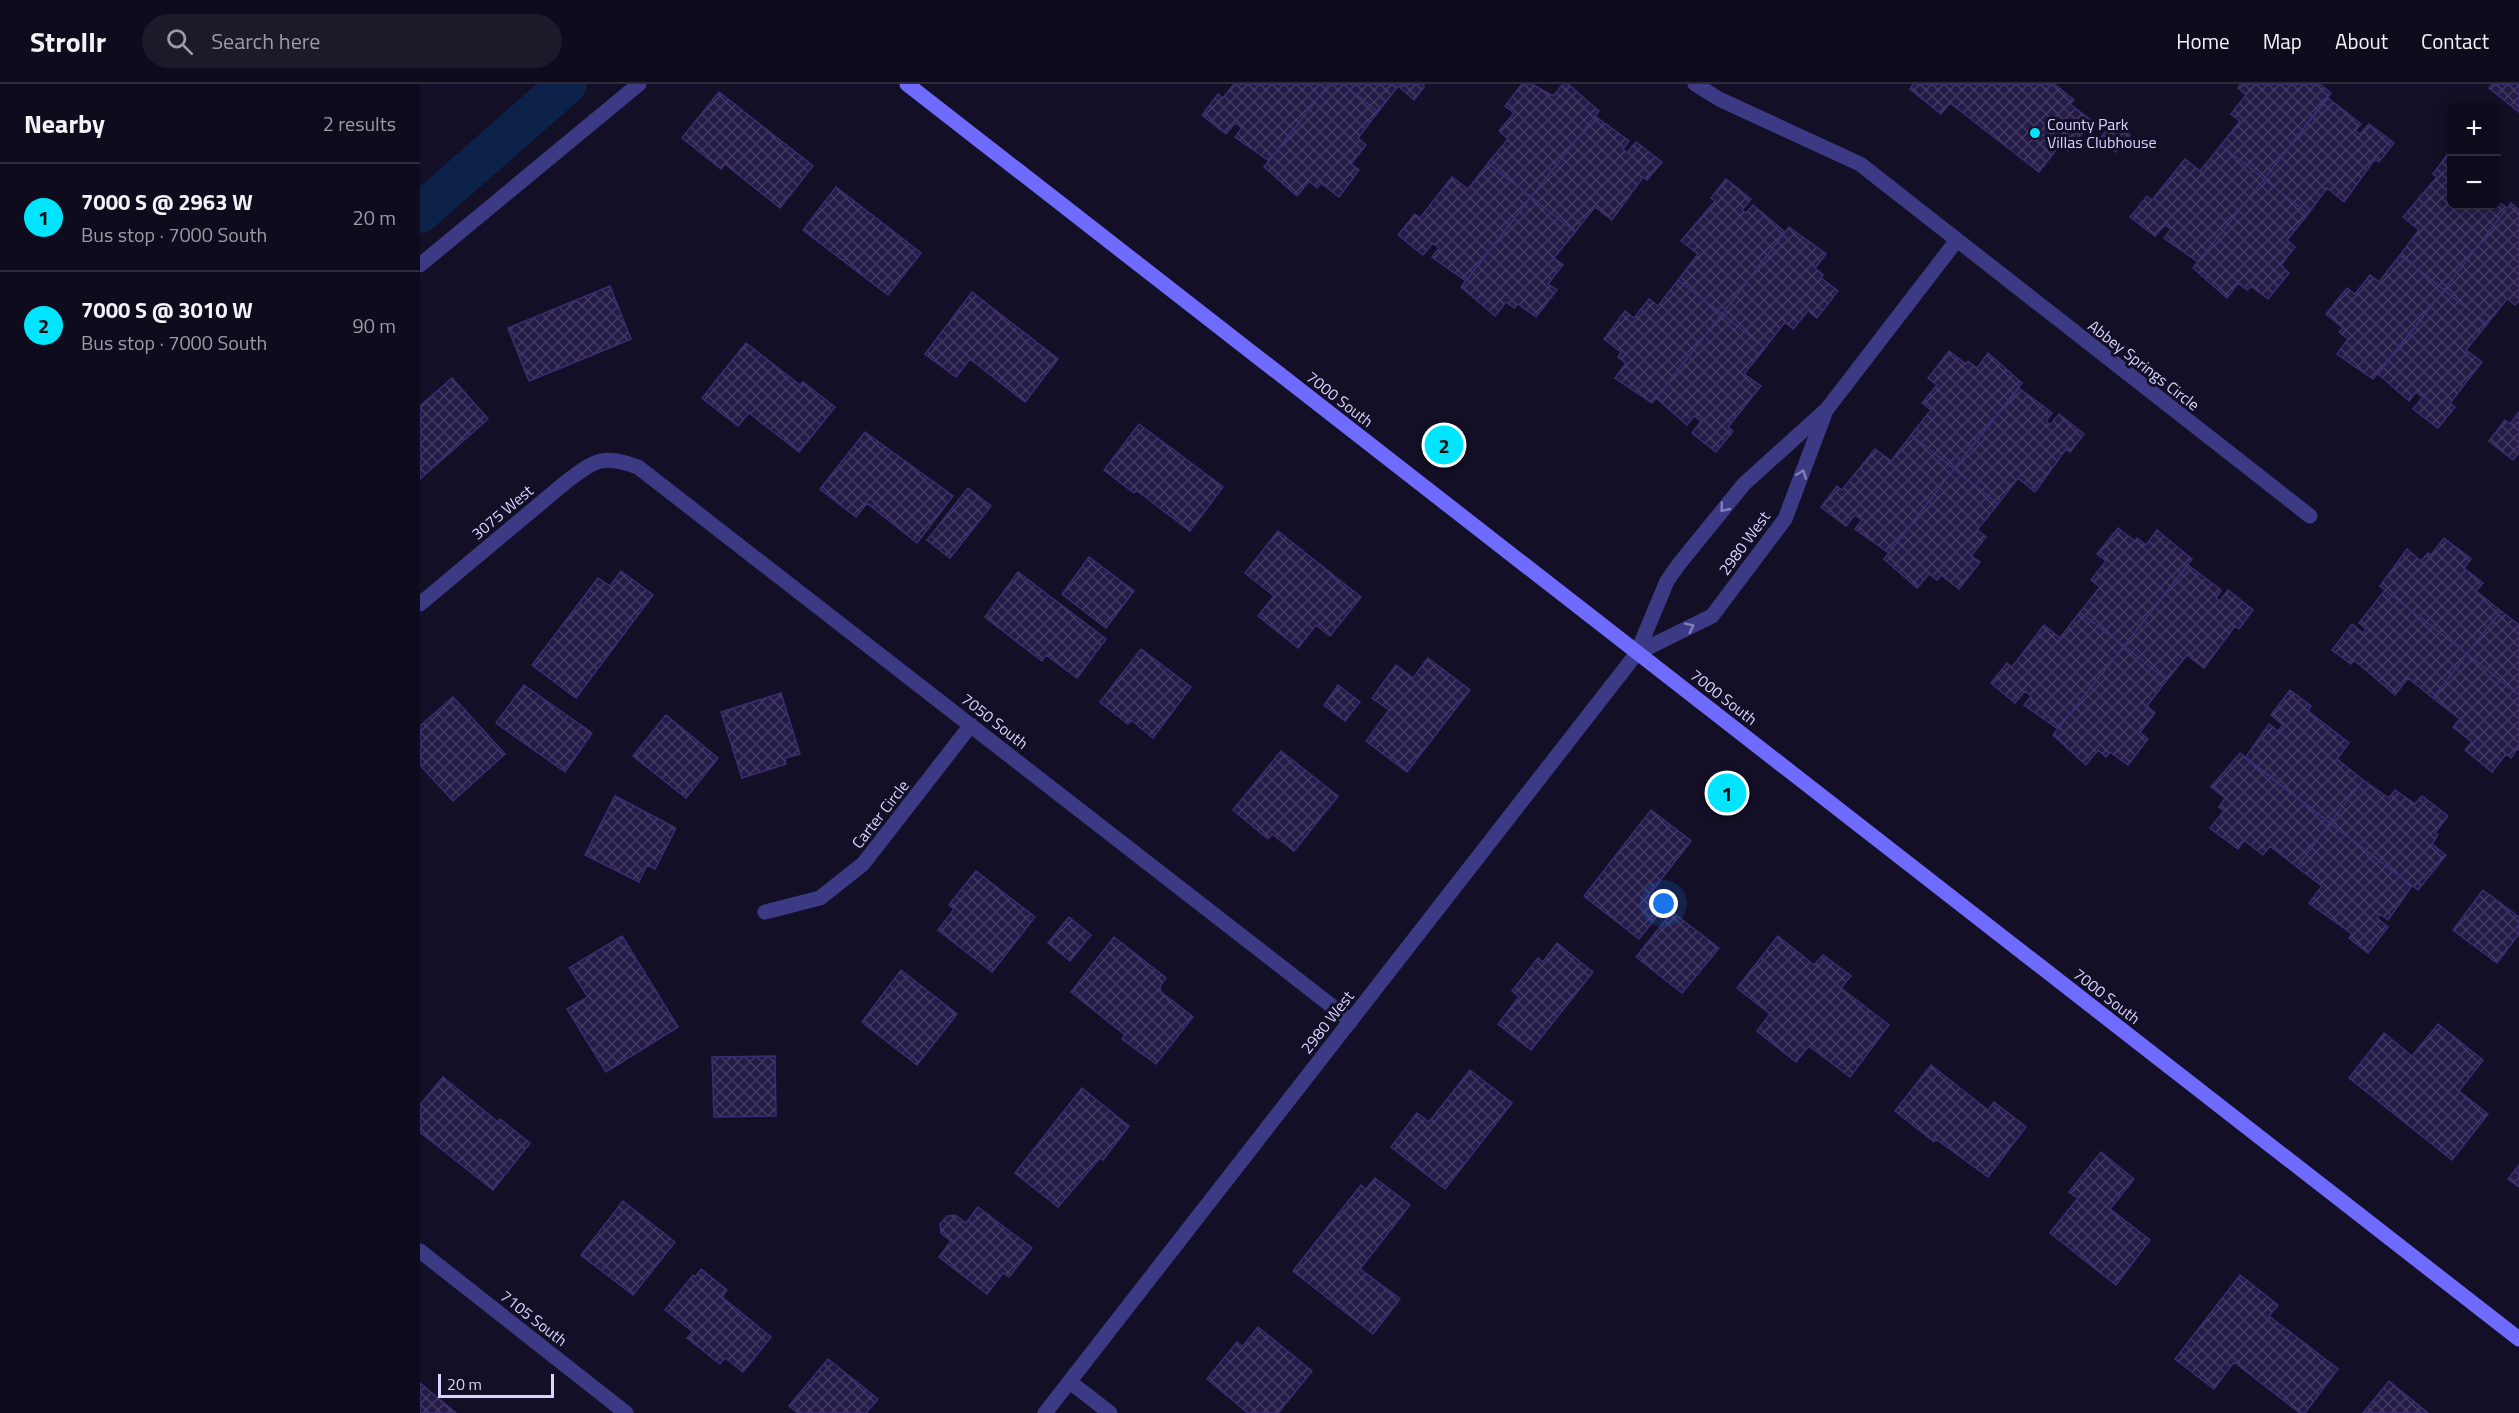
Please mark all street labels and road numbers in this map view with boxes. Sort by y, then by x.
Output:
street label: Abbey Springs Circle [2083,314,2205,416]
street label: 7000 South [1301,365,1379,433]
street label: 3075 West [466,479,538,545]
street label: 2980 West [1712,506,1776,580]
street label: 7000 South [1685,663,1763,731]
street label: 7050 South [956,687,1034,755]
street label: Carter Circle [845,775,915,853]
street label: 7000 South [2068,962,2146,1030]
street label: 2980 West [1295,985,1360,1059]
street label: 7105 South [495,1284,573,1352]

